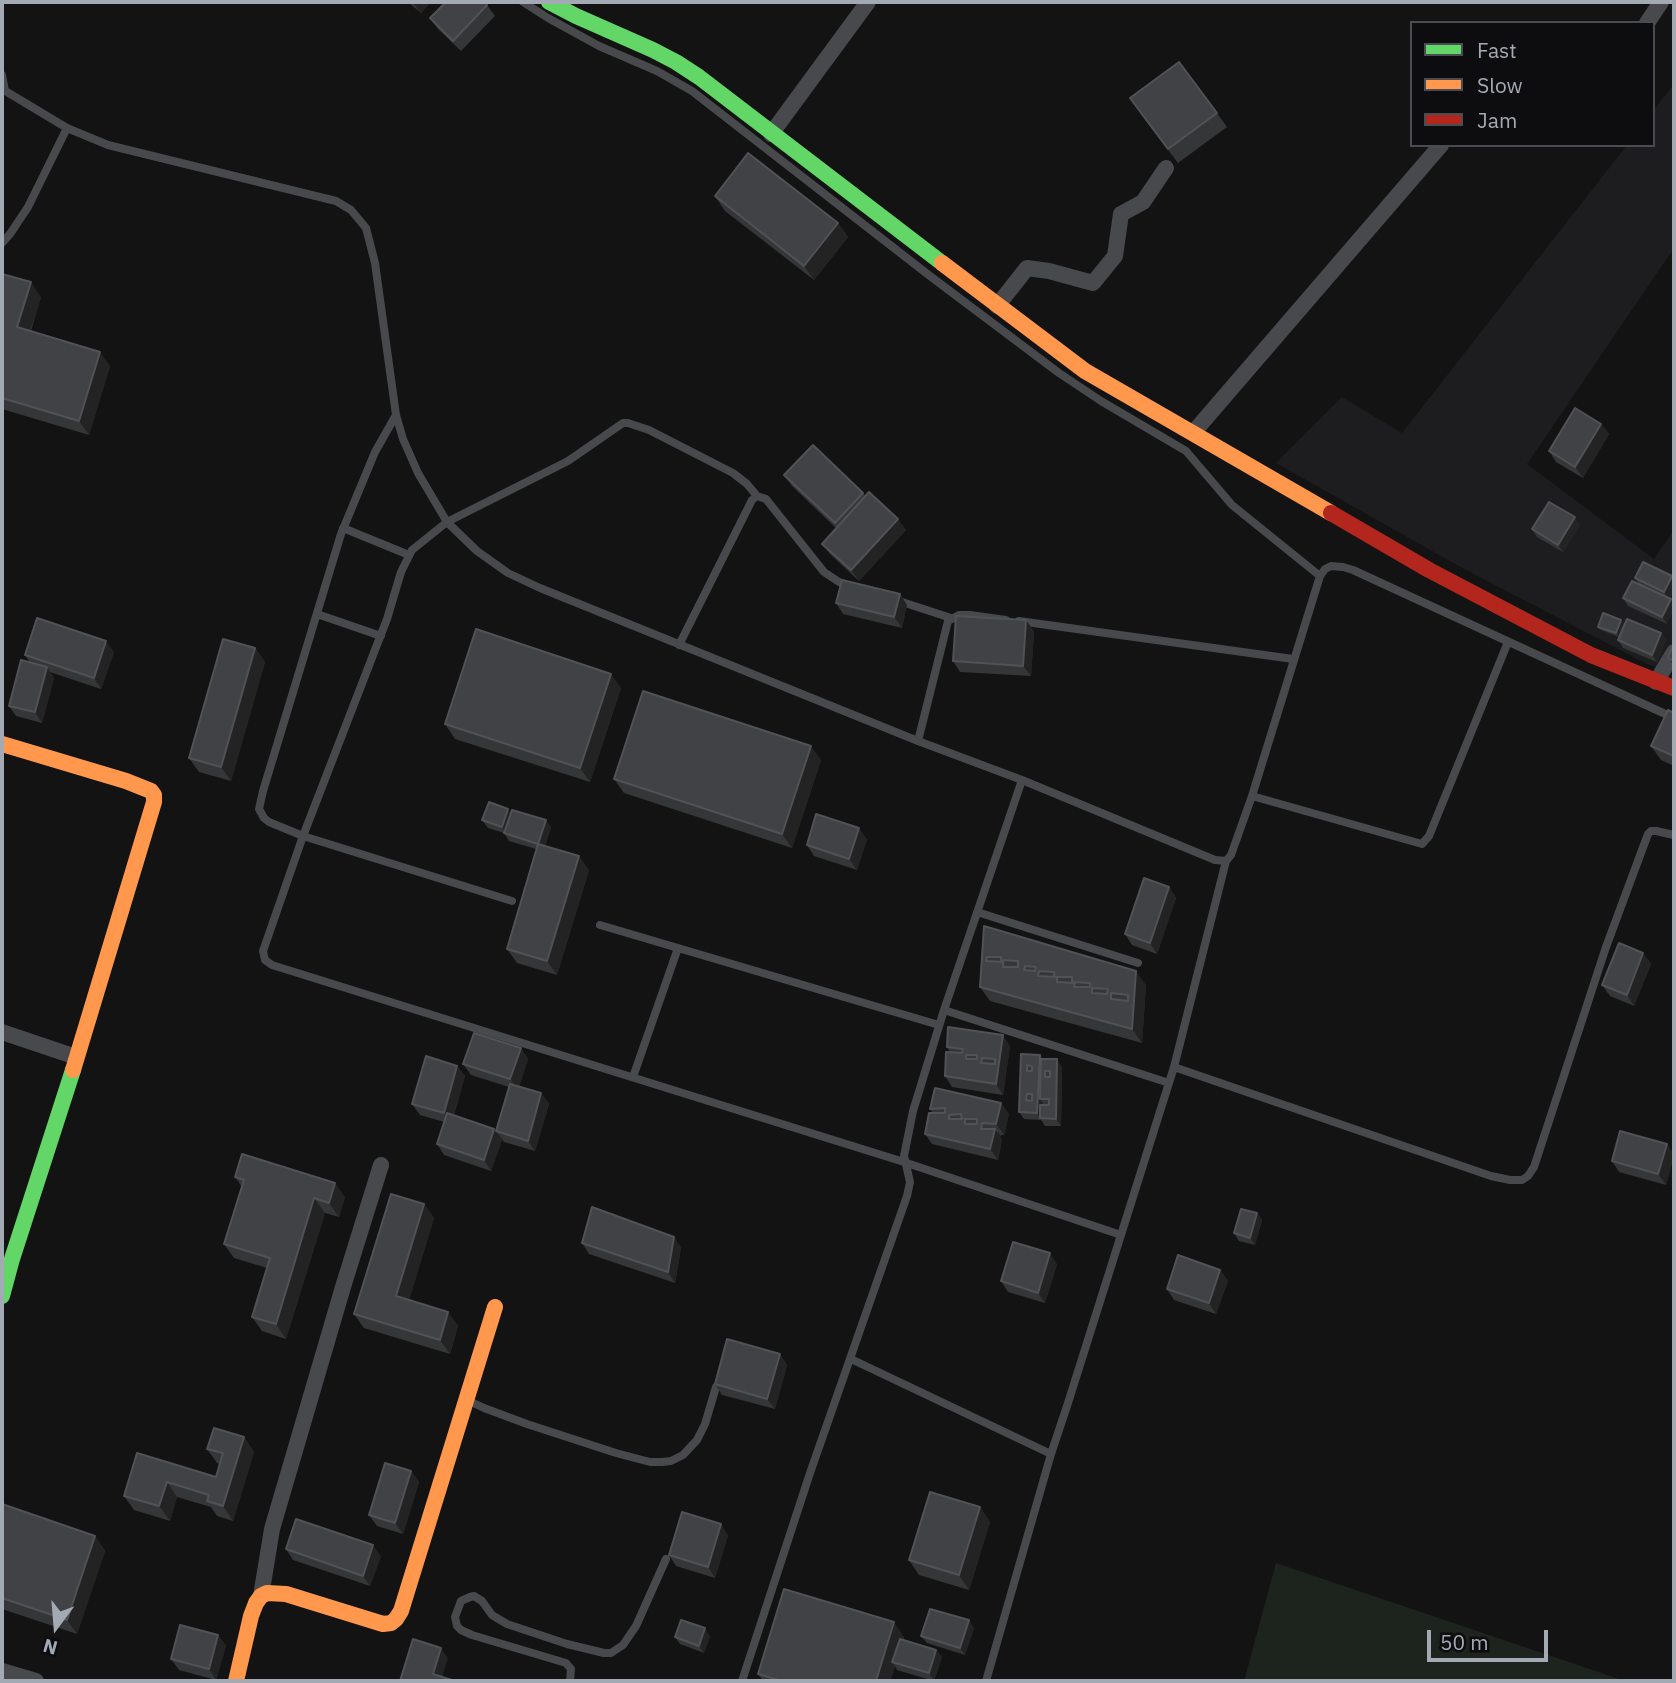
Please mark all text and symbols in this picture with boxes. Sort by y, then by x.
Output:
legend [1410,21,1655,147]
text: Fast [1477,36,1517,64]
text: Slow [1477,71,1523,99]
text: Jam [1477,106,1517,134]
north arrow [21,1592,91,1662]
scale bar [1431,1616,1552,1660]
text: 50 m [1440,1628,1489,1656]
text: N [40,1634,60,1661]

